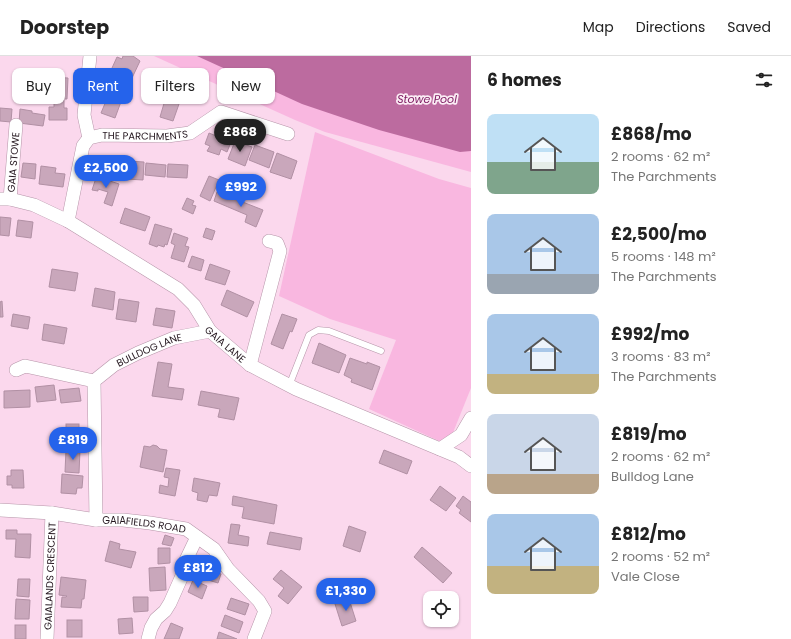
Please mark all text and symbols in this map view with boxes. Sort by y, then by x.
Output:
text: Doorstep [20,14,109,41]
text: Map [583,17,614,37]
text: Directions [636,17,705,37]
text: Saved [727,17,771,37]
chip: Buy [12,68,65,104]
chip: Rent [73,68,133,104]
chip: Filters [141,68,209,104]
chip: New [217,68,275,104]
text: 6 homes [487,68,562,92]
icon: filters [753,69,775,91]
water label: Stowe Pool [397,91,457,107]
pin: £868 [216,119,264,153]
text: £868 [223,122,257,141]
text: £868/mo [611,122,692,146]
street label: THE PARCHMENTS [102,126,189,144]
icon: home [519,130,567,178]
street label: GAIA STOWE [4,131,23,193]
text: 2 rooms · 62 m² [611,147,710,166]
pin: £2,500 [73,155,139,189]
text: £2,500 [83,158,129,177]
text: The Parchments [611,167,717,186]
pin: £992 [217,174,265,208]
text: £992 [225,177,257,196]
text: £2,500/mo [611,222,707,246]
icon: home [519,230,567,278]
text: 5 rooms · 148 m² [611,247,716,266]
text: The Parchments [611,267,717,286]
text: £992/mo [611,322,689,346]
street label: GAIA LANE [201,323,249,366]
street label: BULLDOG LANE [114,330,183,371]
icon: home [519,330,567,378]
text: 3 rooms · 83 m² [611,347,711,366]
text: The Parchments [611,367,717,386]
text: £819/mo [611,422,687,446]
pin: £819 [49,427,97,461]
text: £819 [58,430,88,449]
icon: home [519,430,567,478]
text: 2 rooms · 62 m² [611,447,710,466]
text: Bulldog Lane [611,467,694,486]
street label: GAIAFIELDS ROAD [102,513,187,537]
street label: GAIALANDS CRESCENT [40,521,60,630]
text: £812/mo [611,522,686,546]
icon: home [519,530,567,578]
text: 2 rooms · 52 m² [611,547,710,566]
pin: £812 [174,555,222,589]
text: £812 [183,558,213,577]
text: Vale Close [611,567,680,586]
pin: £1,330 [313,578,379,612]
text: £1,330 [325,581,367,600]
map controls [423,591,459,627]
button: locate [423,591,459,627]

